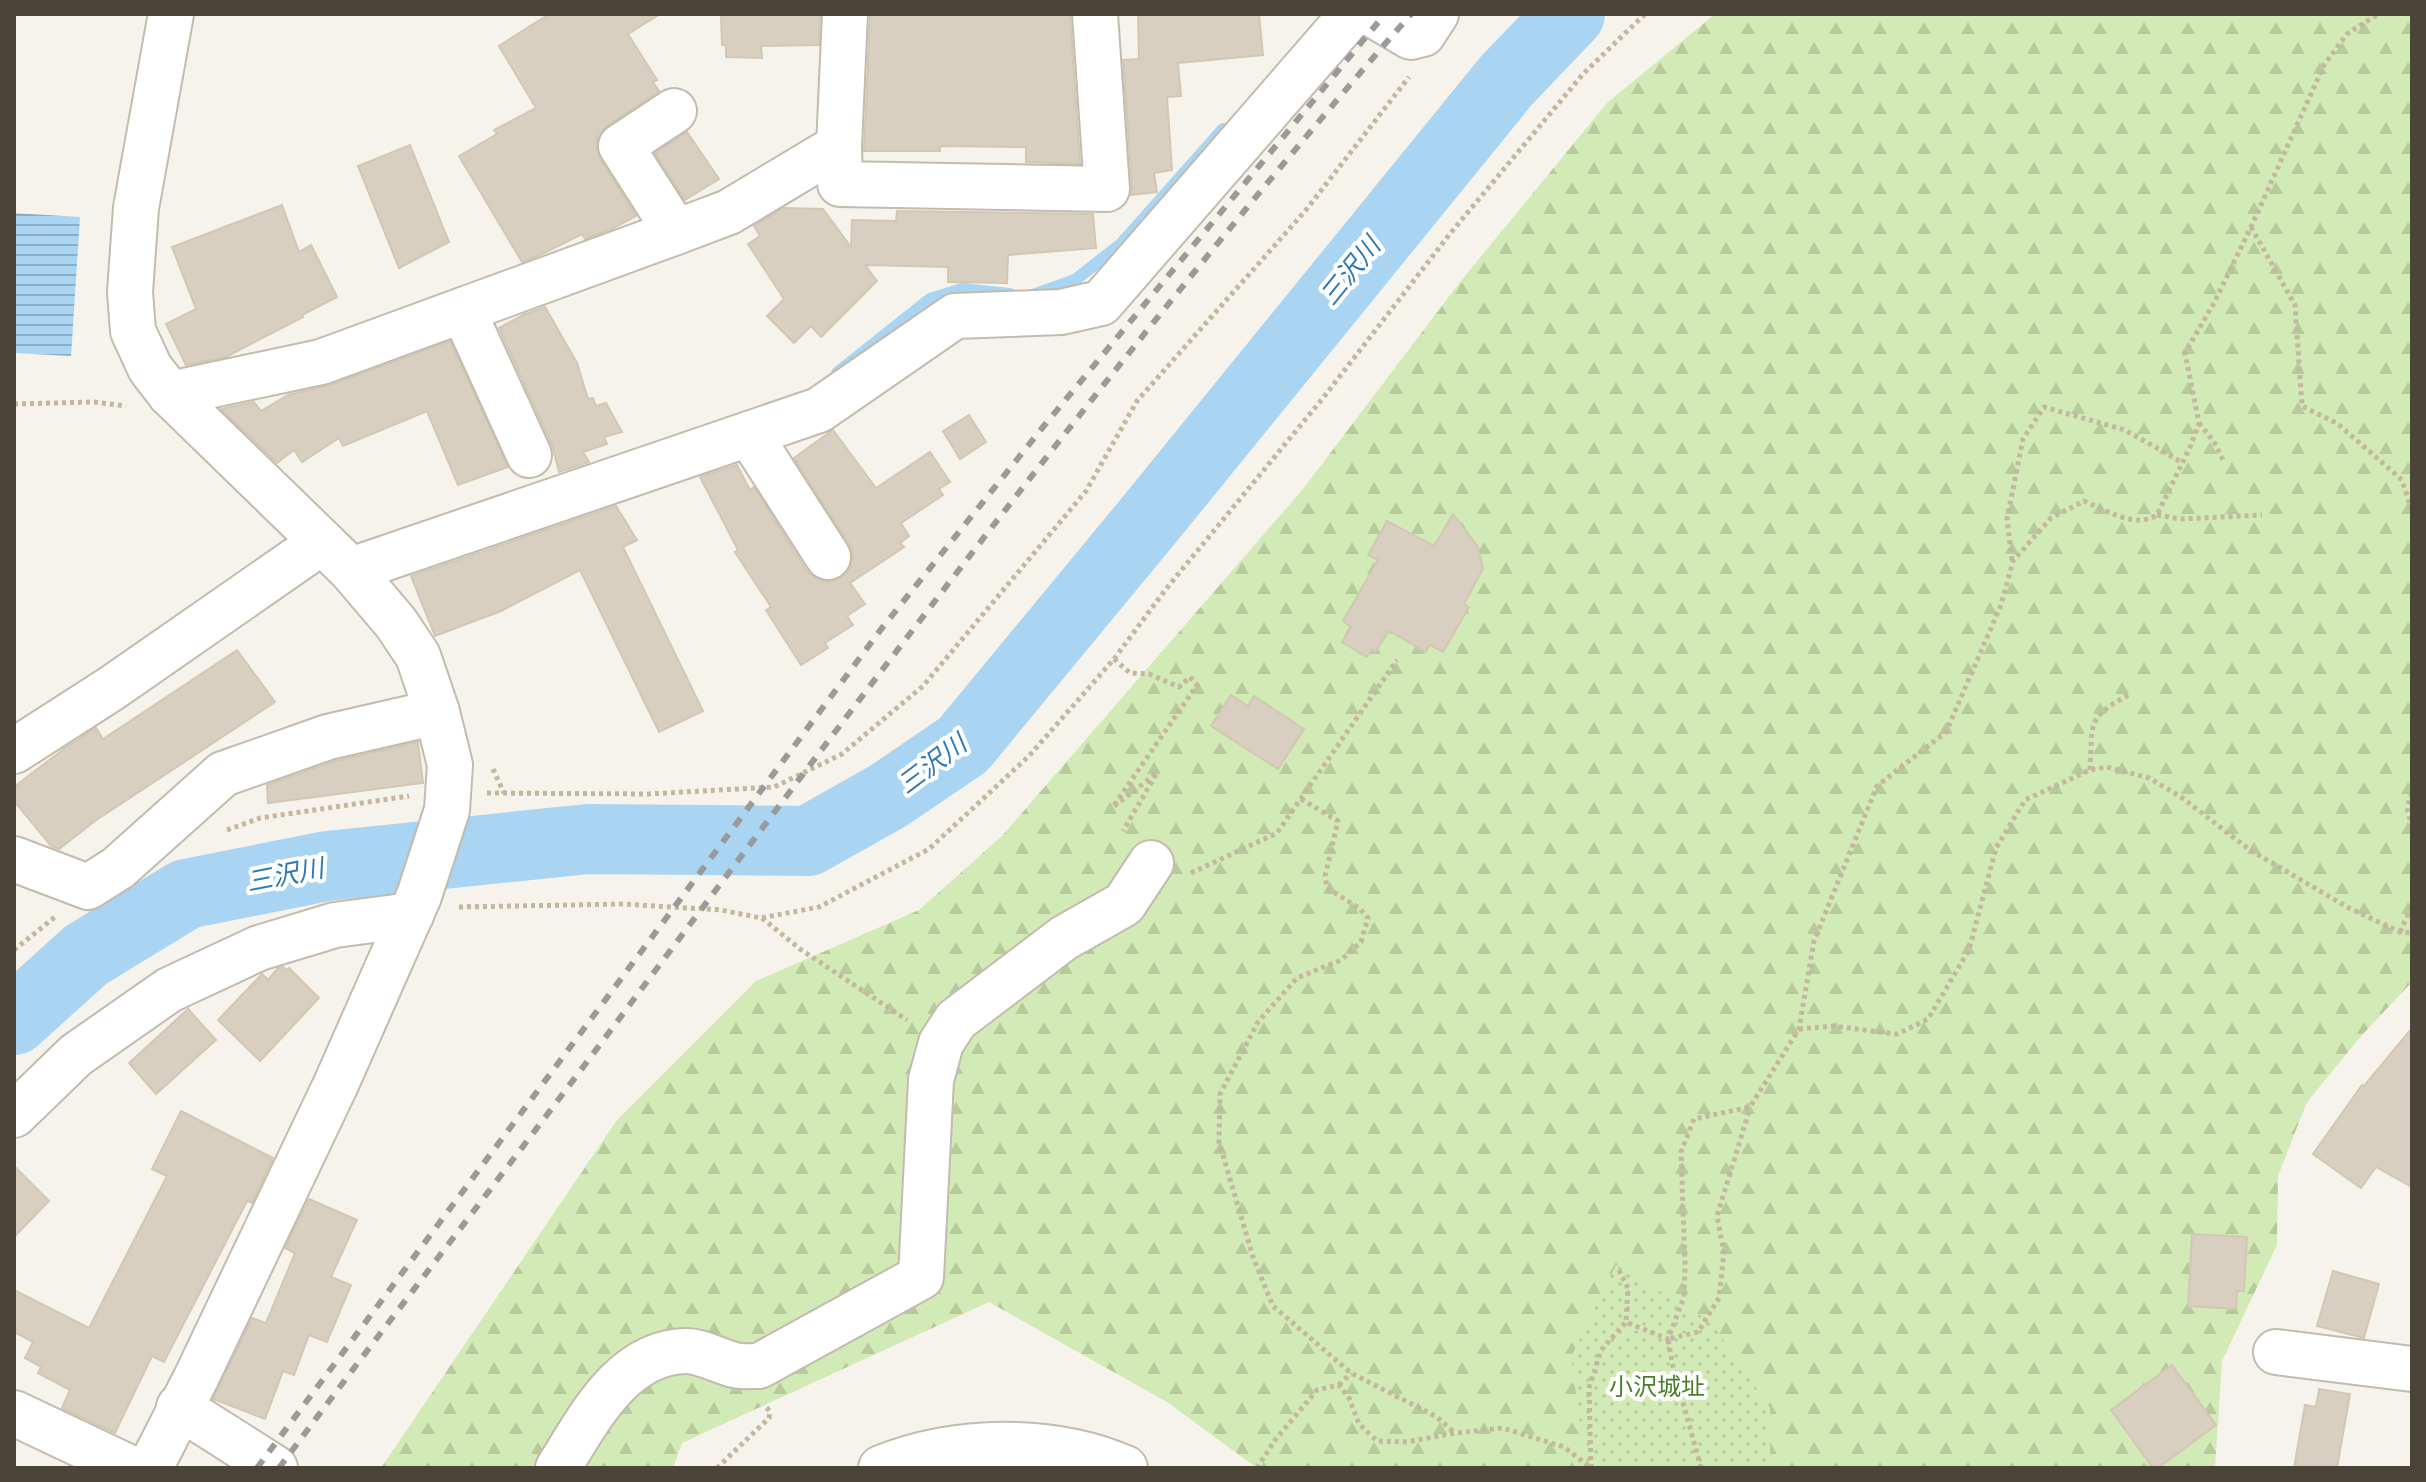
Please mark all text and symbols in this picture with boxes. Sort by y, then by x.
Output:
water label: 三沢川 [1314,229,1389,311]
water label: 三沢川 [892,727,975,800]
water label: 三沢川 [244,852,329,898]
park label: 小沢城址 [1609,1373,1705,1401]

